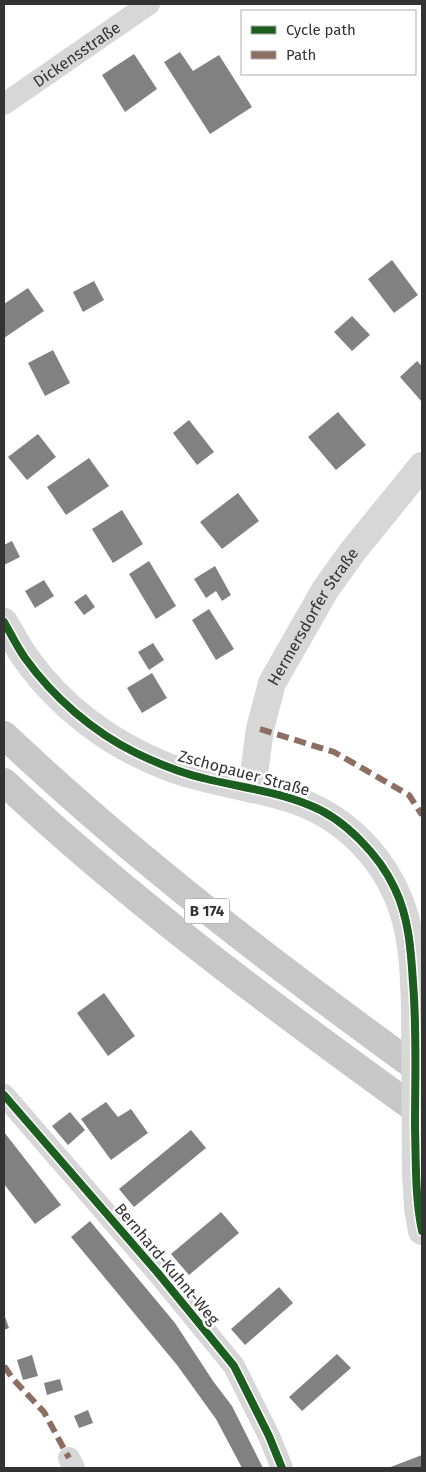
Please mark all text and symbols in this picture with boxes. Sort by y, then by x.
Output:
legend [241,10,416,75]
street label: Dickensstraße [29,17,124,91]
text: Cycle path [286,21,356,39]
text: Path [286,46,316,64]
street label: Hermersdorfer Straße [263,544,362,689]
street label: Zschopauer Straße [176,746,312,800]
road number: B 174 [184,898,230,924]
street label: Bernhard-Kuhnt-Weg [111,1199,224,1329]

